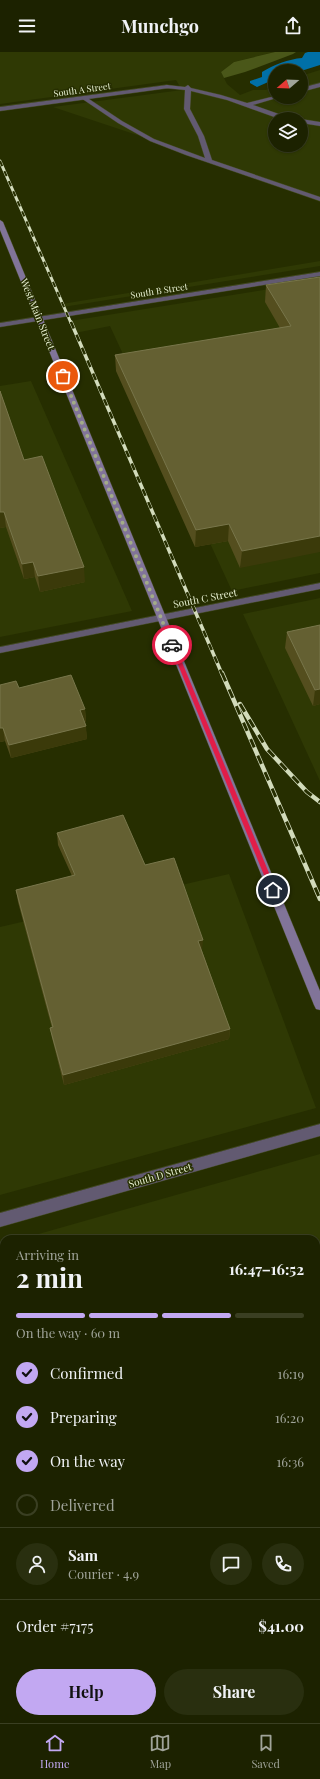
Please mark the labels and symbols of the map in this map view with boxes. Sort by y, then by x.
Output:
north arrow [268,64,308,104]
street label: South A Street [53,79,112,99]
street label: West Main Street [17,275,59,352]
street label: South B Street [130,279,189,300]
pin [46,359,80,393]
street label: South C Street [172,585,239,611]
courier [152,625,192,665]
pin [256,873,290,907]
street label: South D Street [127,1159,194,1191]

